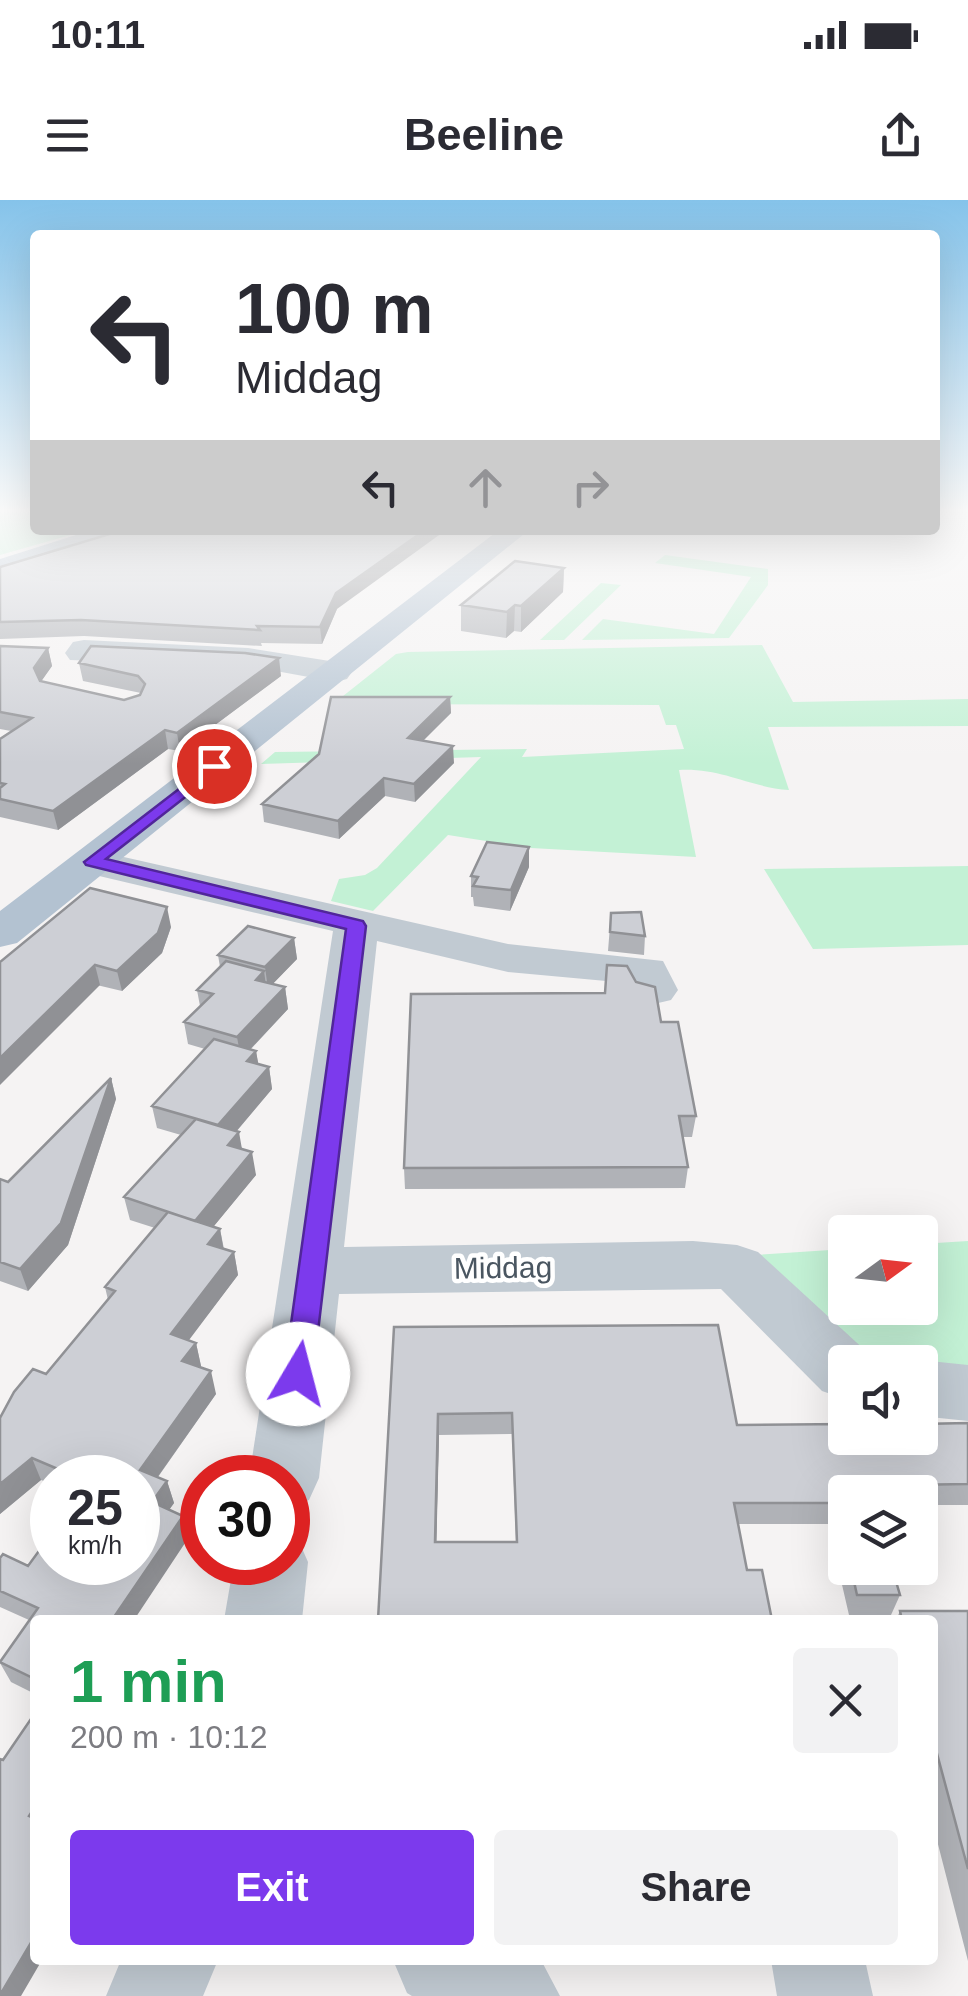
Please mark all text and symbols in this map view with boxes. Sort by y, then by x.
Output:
text: 10:11 [50,14,145,56]
icon: menu [40,108,95,163]
icon: share [873,108,928,163]
text: Beeline [404,109,564,160]
icon: left [70,270,200,400]
text: 100 m [235,270,433,348]
text: Middag [235,352,383,403]
icon: left [353,460,408,515]
icon: ahead [458,460,513,515]
icon: right [563,460,618,515]
pin [172,724,257,809]
icon: arrive [187,739,242,794]
north arrow [828,1215,938,1325]
map controls [828,1215,938,1585]
street label: Middag [454,1250,552,1285]
position arrow [246,1322,350,1426]
button: sound [828,1345,938,1455]
speed limit sign: 30 [180,1455,310,1585]
button: layers [828,1475,938,1585]
text: 25 [67,1480,123,1536]
text: km/h [68,1531,122,1559]
text: 1 min [70,1648,227,1715]
button: close [793,1648,898,1753]
text: 200 m · 10:12 [70,1719,267,1755]
button: Exit [70,1830,474,1945]
button: Share [494,1830,898,1945]

